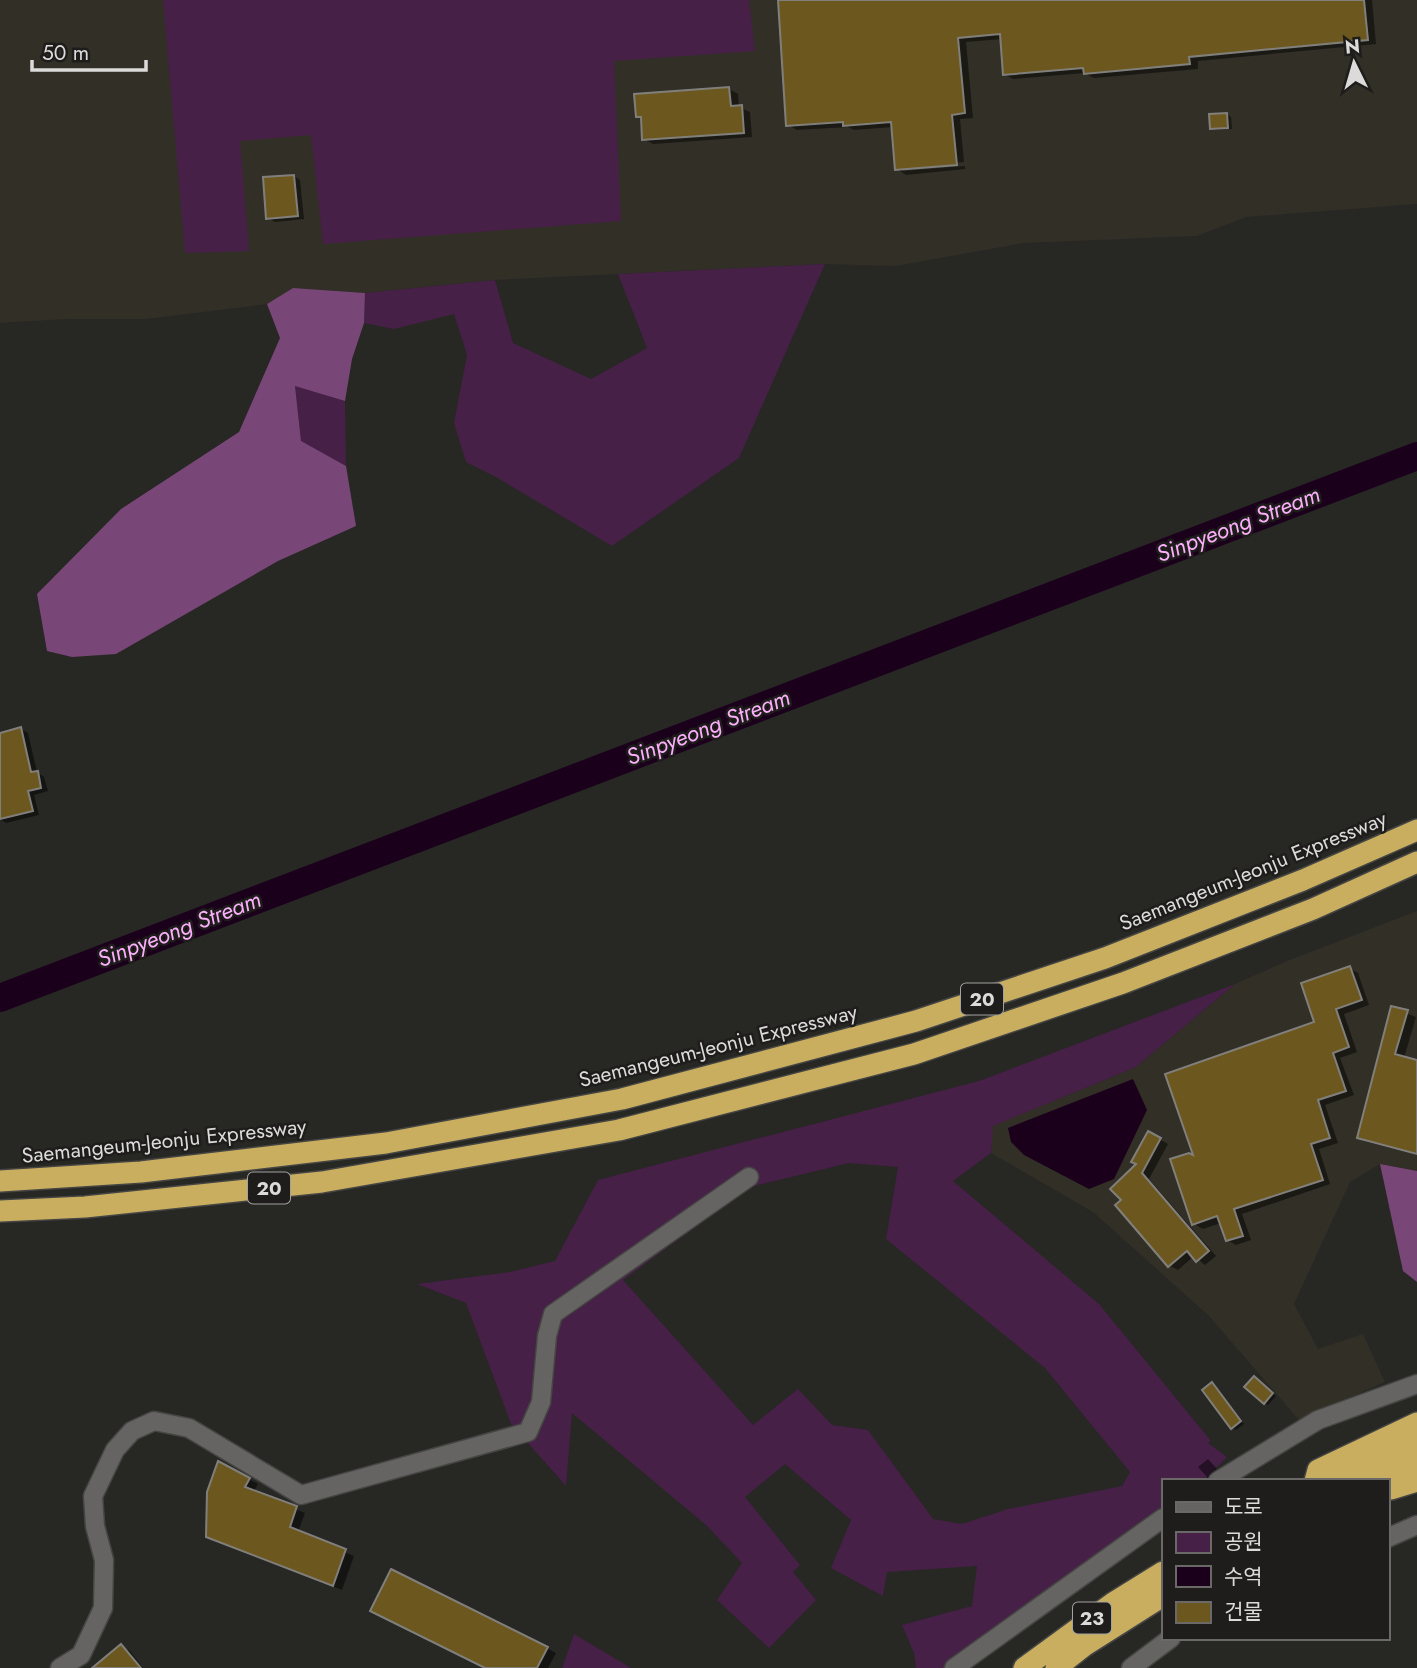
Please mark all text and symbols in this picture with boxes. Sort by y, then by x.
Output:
scale bar [32,28,145,72]
north arrow [1319,28,1389,98]
text: N [1344,32,1361,61]
text: 50 m [42,38,89,68]
water label: Sinpyeong Stream [1151,477,1325,571]
water label: Sinpyeong Stream [621,680,795,774]
street label: Saemangeum-Jeonju Expressway [1115,803,1392,938]
water label: Sinpyeong Stream [92,882,266,976]
road number: 20 [961,984,1003,1015]
street label: Saemangeum-Jeonju Expressway [576,997,861,1095]
street label: Saemangeum-Jeonju Expressway [20,1111,308,1171]
road number: 20 [248,1172,290,1204]
legend [1162,1479,1389,1640]
text: 도로 [1224,1492,1263,1522]
text: 공원 [1224,1527,1263,1557]
text: 수역 [1224,1562,1263,1592]
text: 건물 [1224,1597,1263,1627]
road number: 23 [1073,1602,1111,1634]

